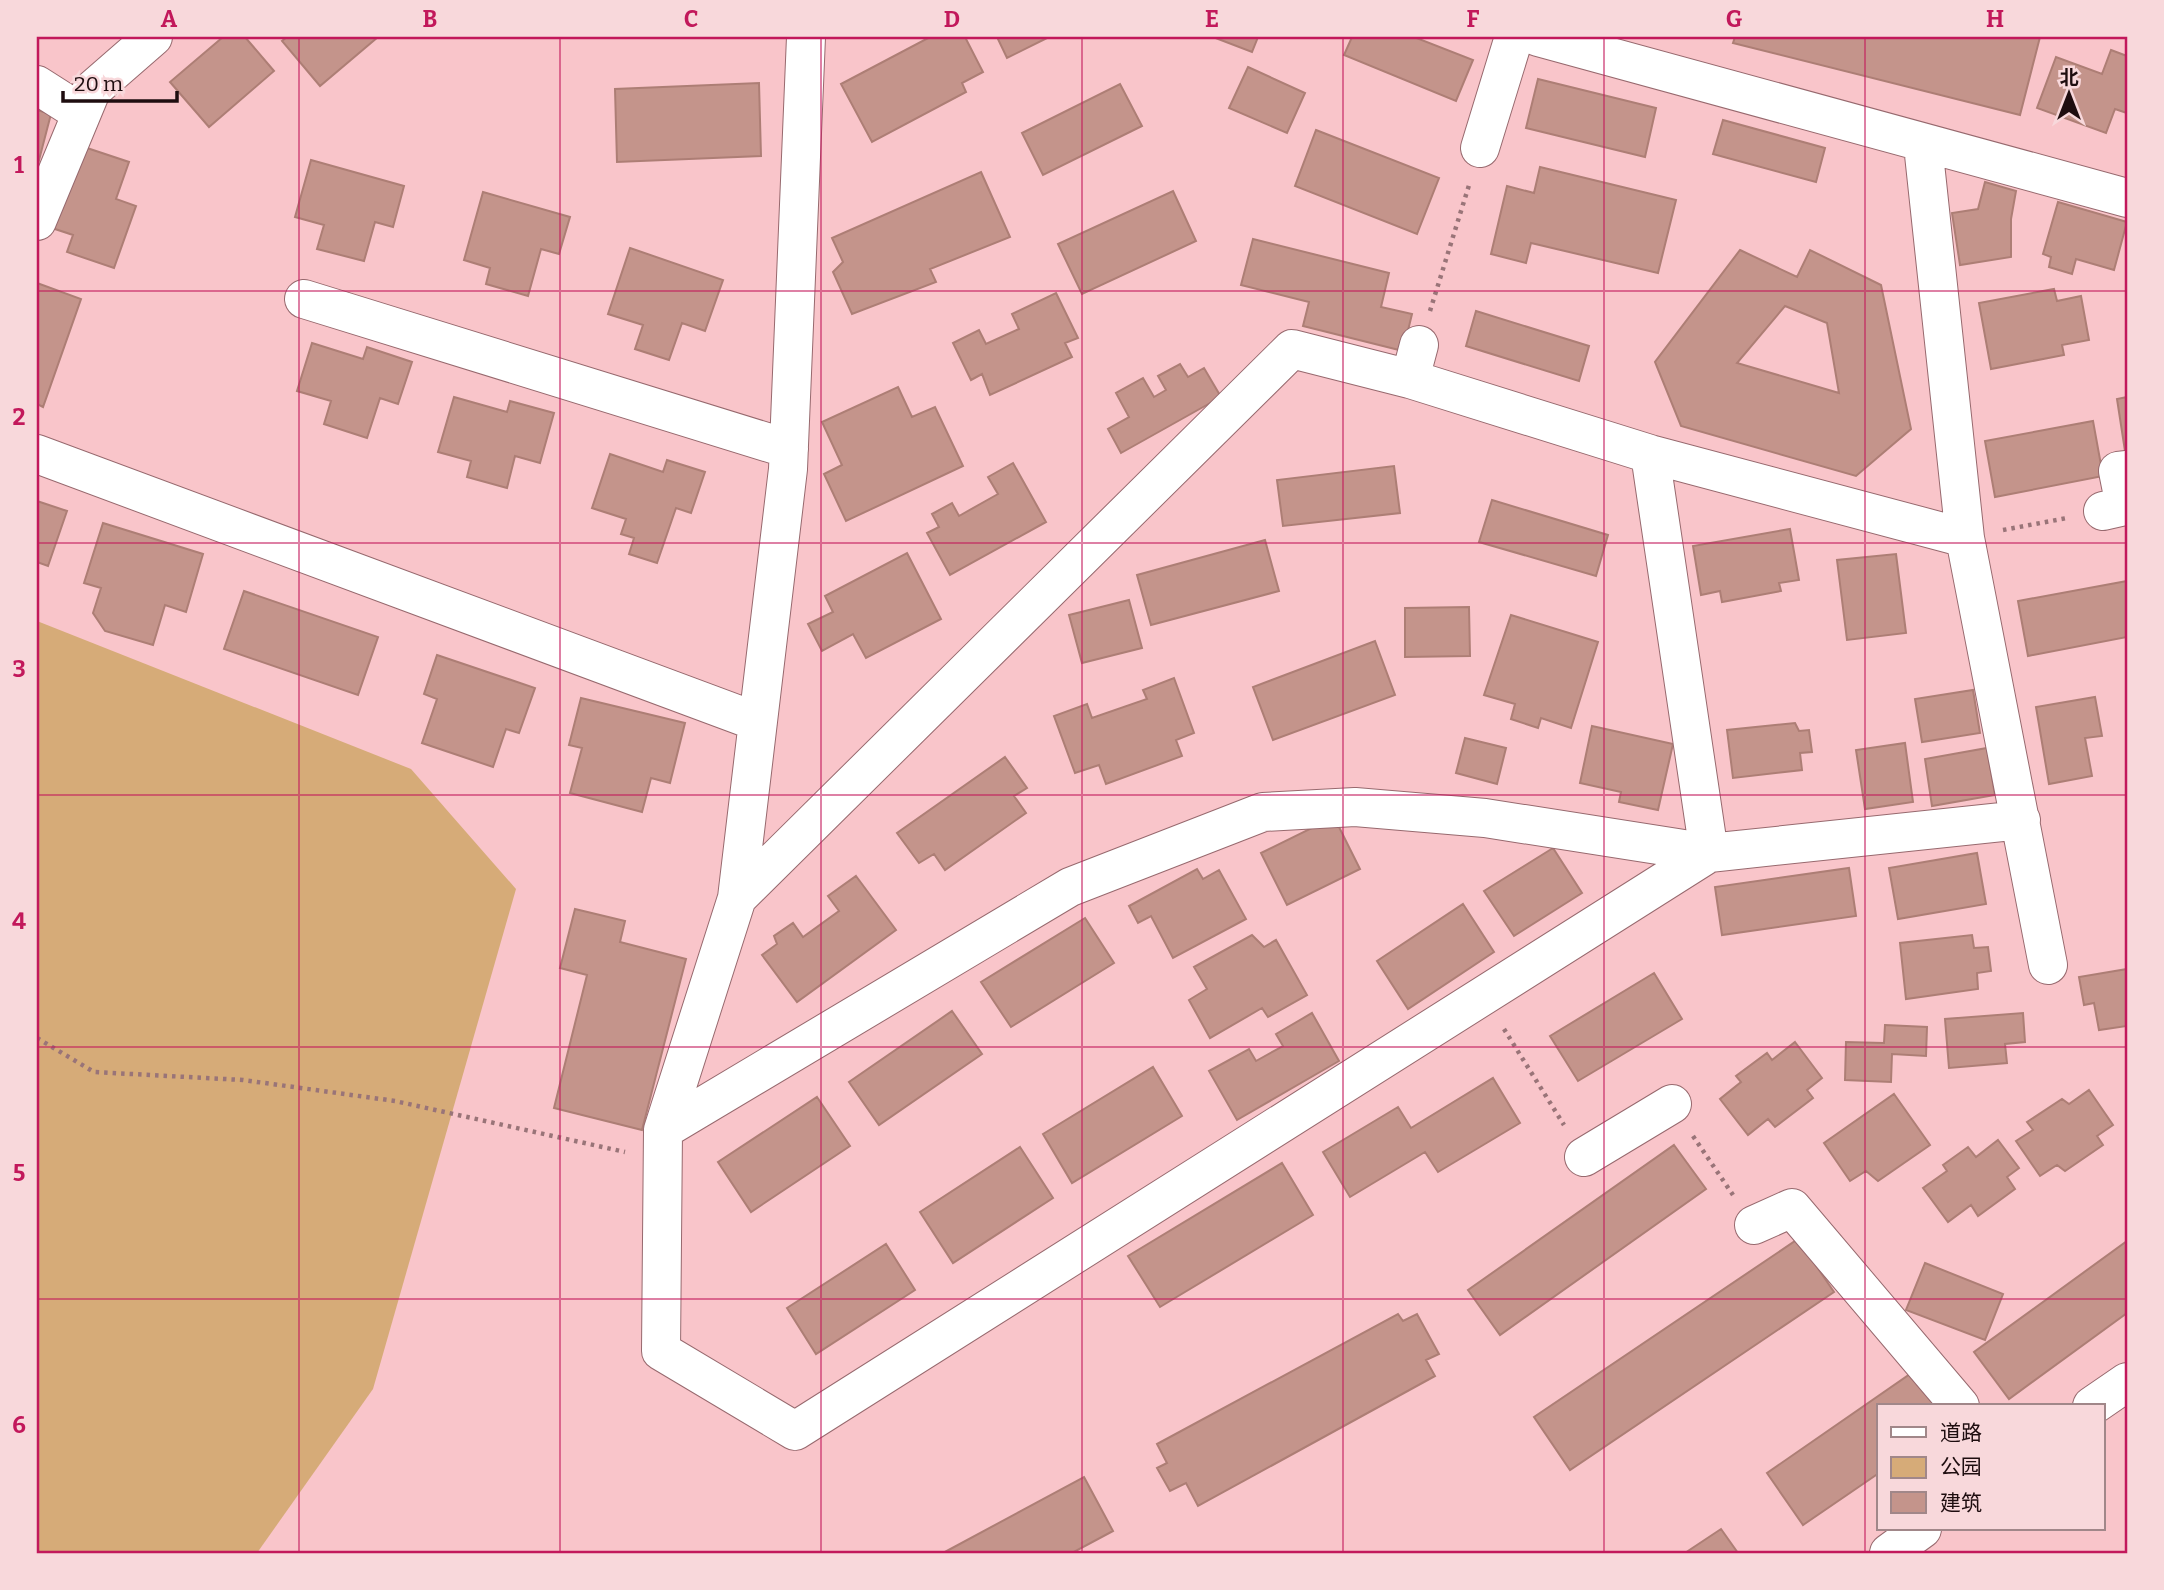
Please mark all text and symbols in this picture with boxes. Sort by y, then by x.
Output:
text: A [161,5,178,33]
text: B [423,5,437,33]
text: C [684,5,698,33]
text: D [944,5,960,33]
text: E [1205,5,1219,33]
text: F [1467,5,1480,33]
text: G [1726,5,1743,33]
text: H [1986,5,2004,33]
scale bar [63,60,177,104]
north arrow [2035,60,2104,130]
text: 北 [2059,66,2079,89]
text: 20 m [74,71,123,97]
text: 1 [14,151,24,179]
text: 2 [13,403,26,431]
text: 3 [12,655,26,683]
text: 4 [12,907,26,935]
text: 5 [13,1159,25,1187]
legend [1877,1404,2104,1530]
text: 6 [12,1411,26,1439]
text: 道路 [1940,1420,1982,1446]
text: 公园 [1940,1454,1982,1480]
text: 建筑 [1940,1490,1982,1516]

